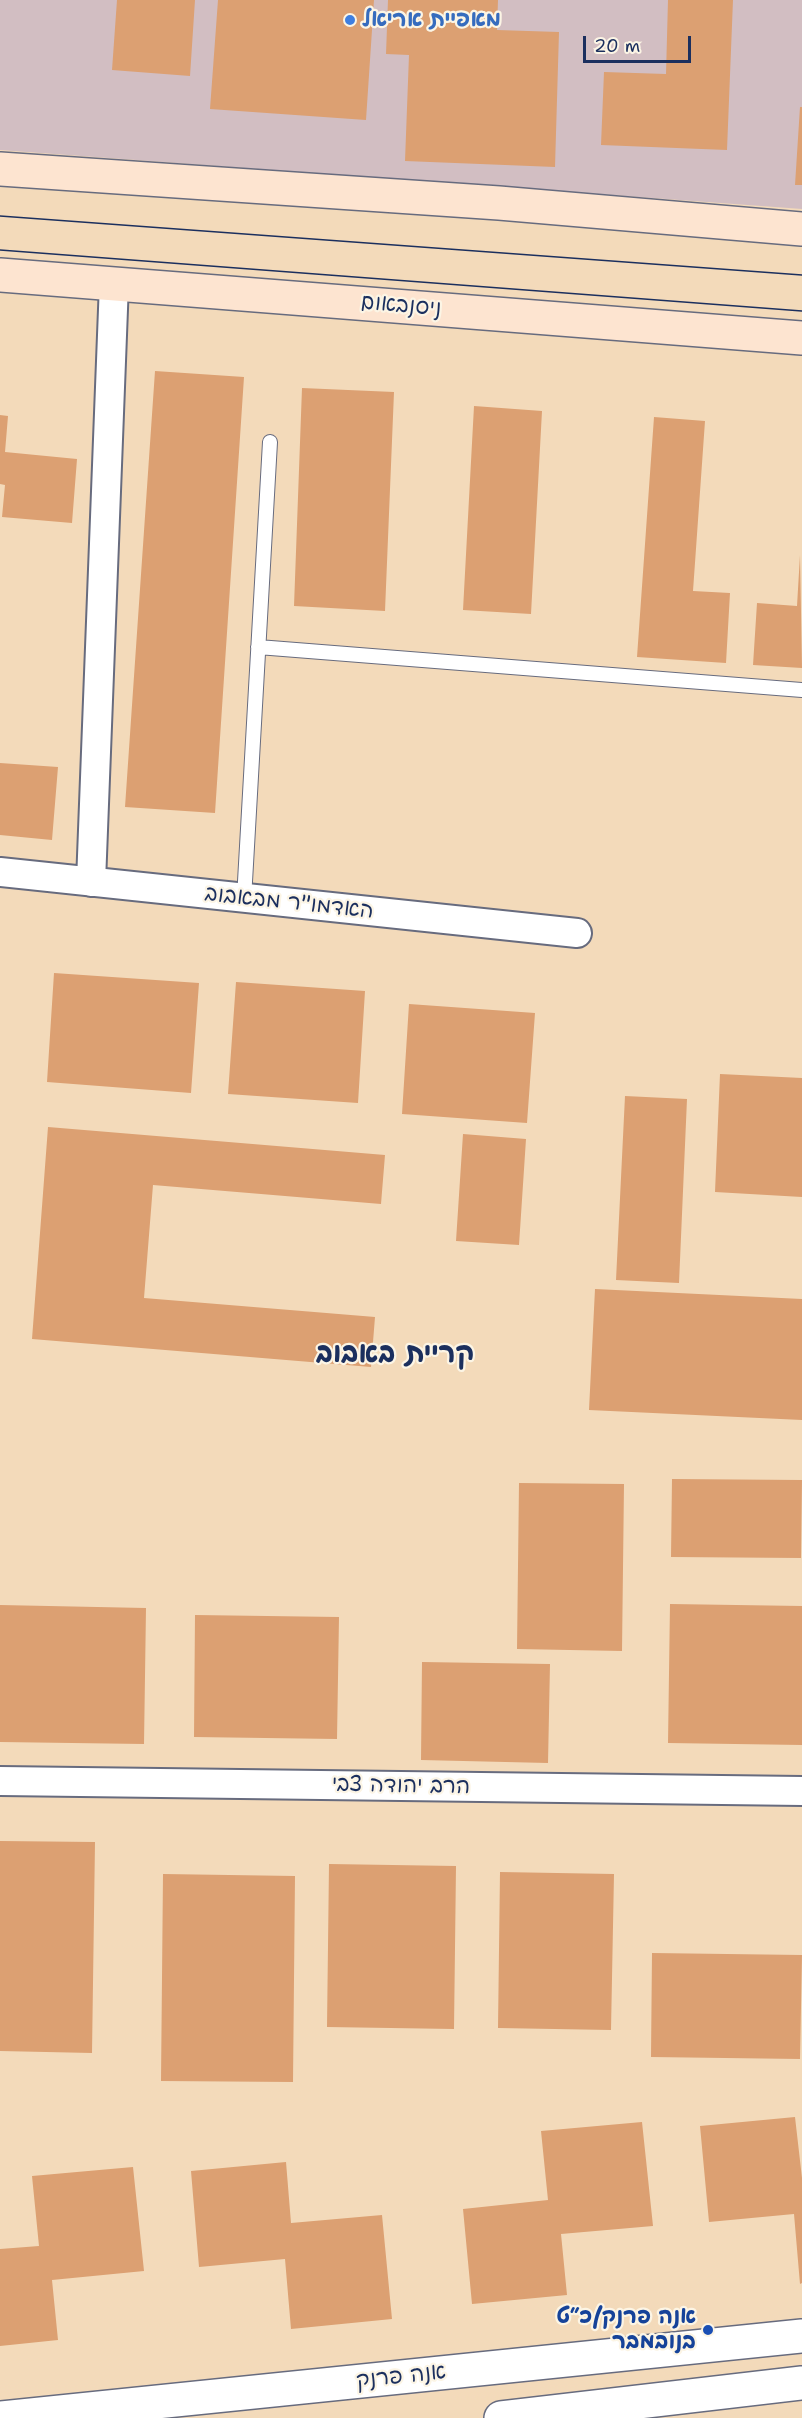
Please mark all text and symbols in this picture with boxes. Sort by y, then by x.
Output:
place label: מאפיית אריאל [362,7,501,33]
marker: מאפיית אריאל [343,13,357,27]
scale bar [586,24,694,62]
text: 20 m [594,34,640,58]
street label: ניסנבאום [360,289,442,323]
street label: האדמו"ר מבאבוב [203,881,375,925]
district label: קריית באבוב [316,1338,474,1372]
street label: הרב יהודה צבי [332,1772,470,1800]
place label: אנה פרנק/כ״ט בנובמבר [556,2304,696,2356]
marker: אנה פרנק/כ״ט בנובמבר [701,2323,715,2337]
street label: אנה פרנק [355,2359,447,2395]

